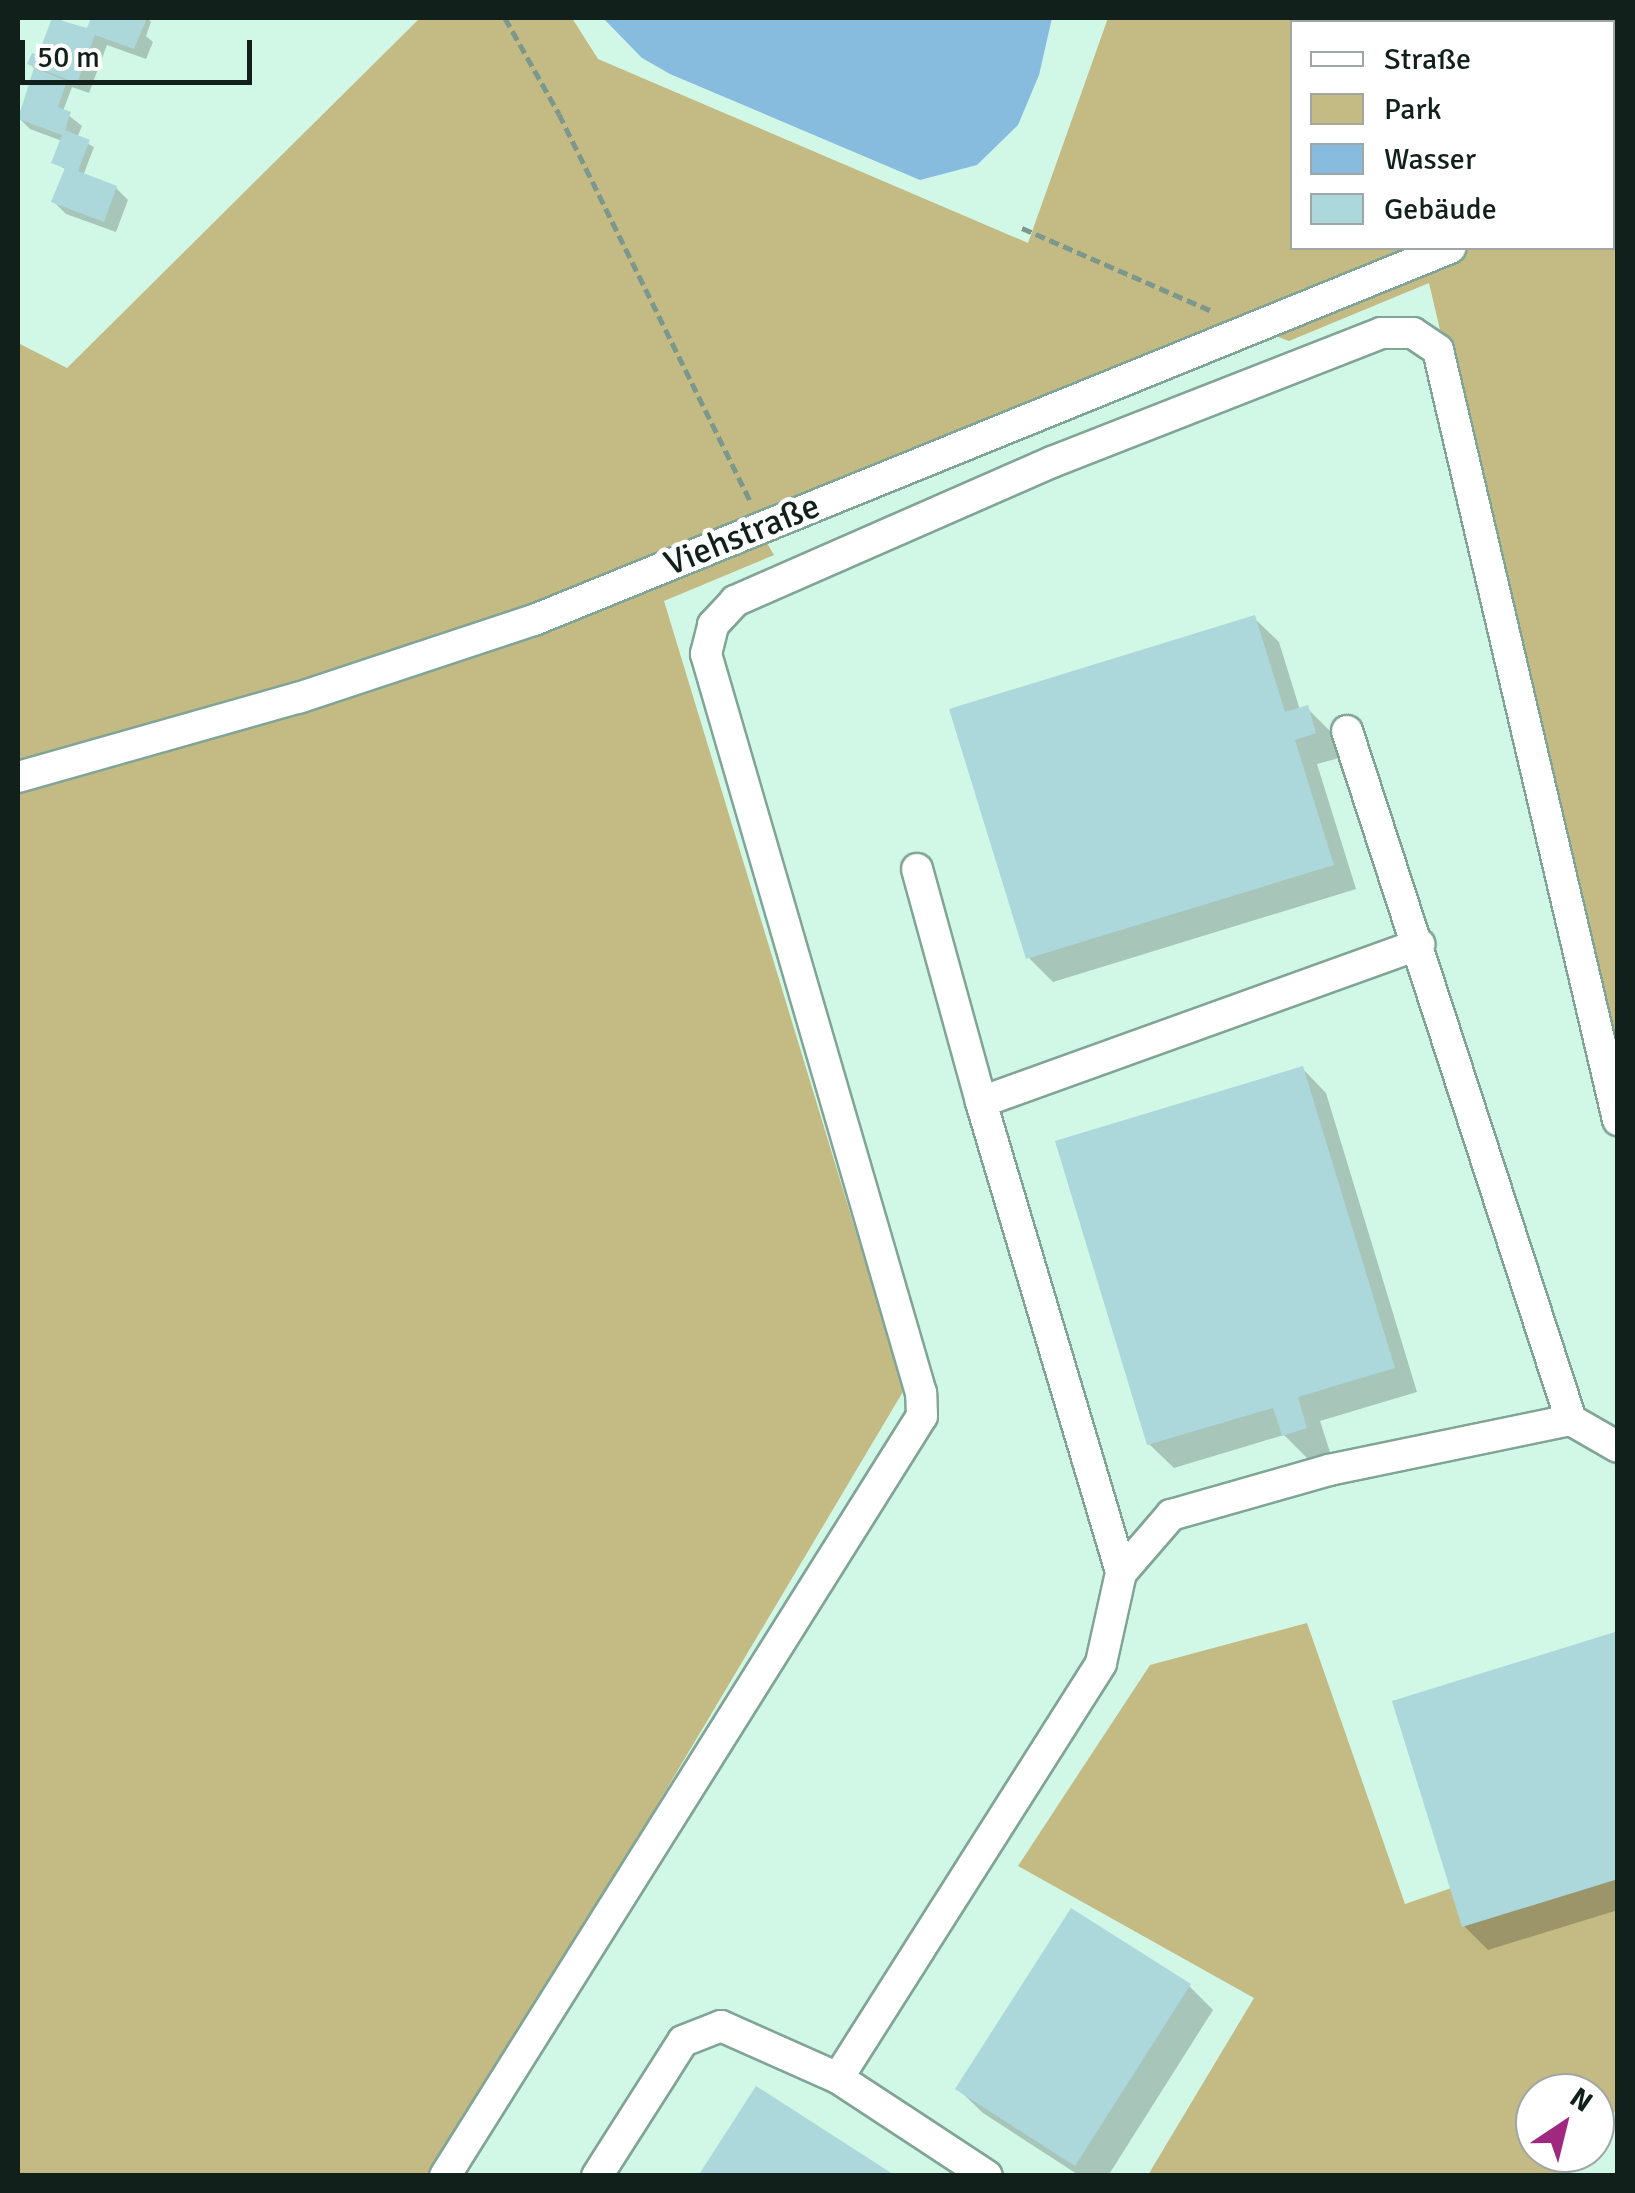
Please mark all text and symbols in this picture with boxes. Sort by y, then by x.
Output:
scale bar [25,20,258,82]
legend [1290,20,1615,250]
text: 50 m [37,39,100,76]
text: Straße [1384,41,1471,78]
text: Park [1384,91,1442,128]
text: Wasser [1384,141,1476,178]
text: Gebäude [1384,191,1497,228]
street label: Viehstraße [658,485,826,585]
north arrow [1515,2073,1615,2173]
text: N [1563,2081,1599,2120]

